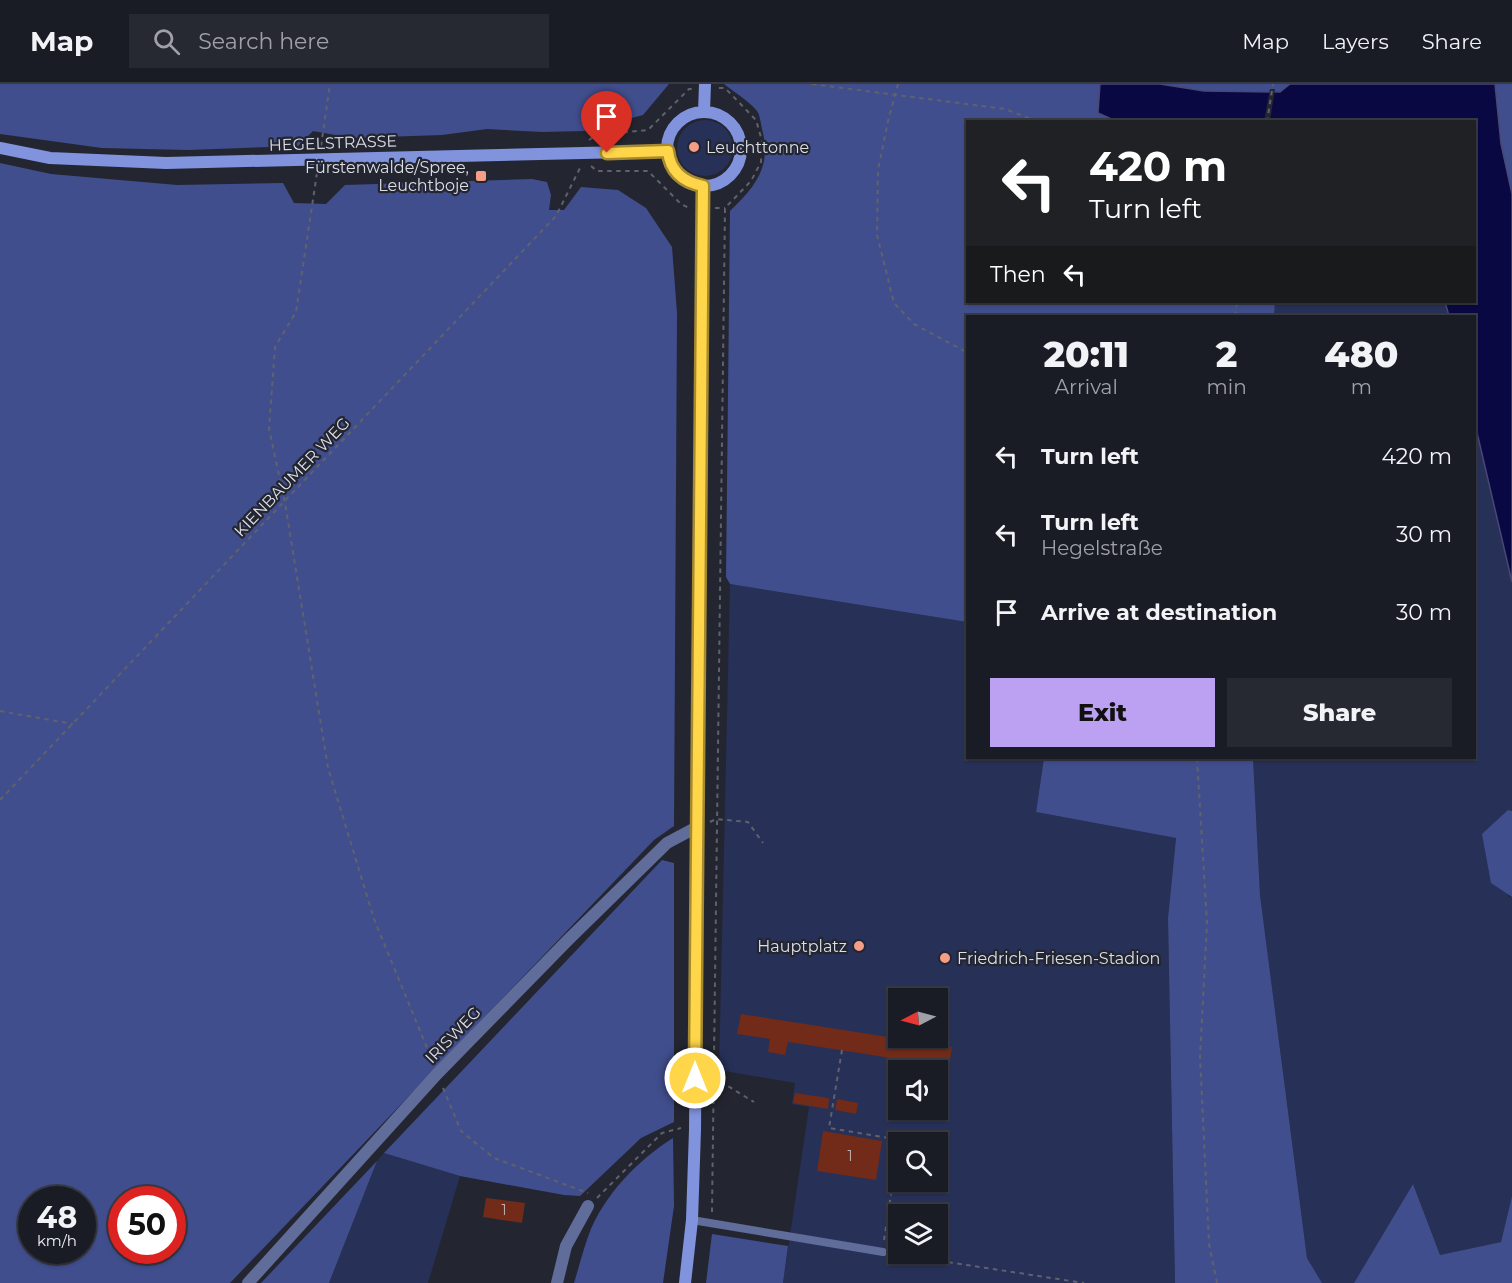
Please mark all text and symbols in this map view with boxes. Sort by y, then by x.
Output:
search box [129,14,549,68]
text: Map [30,24,93,58]
icon: search [150,25,183,58]
text: Search here [198,28,329,55]
text: Map [1242,29,1289,54]
text: Layers [1322,29,1389,54]
text: Share [1422,29,1482,54]
pin [581,91,632,153]
icon: arrive [590,100,623,133]
street label: HEGELSTRASSE [269,131,397,155]
place label: Leuchttonne [706,138,809,157]
marker: Leuchttonne [687,140,701,154]
text: 420 m [1089,140,1227,192]
icon: left [990,144,1068,222]
place label: Fürstenwalde/Spree, Leuchtboje [305,158,469,195]
marker: Fürstenwalde/Spree, Leuchtboje [474,169,488,183]
text: Turn left [1089,192,1202,225]
icon: left [1058,258,1091,291]
text: Then [990,261,1046,288]
text: 20:11 [1043,332,1129,376]
text: 2 [1216,332,1237,376]
text: 480 [1324,332,1398,376]
text: Arrival [1055,375,1118,399]
text: min [1207,375,1247,399]
text: m [1351,375,1372,399]
street label: KIENBAUMER WEG [230,414,354,540]
icon: left [990,440,1023,473]
text: Turn left [1041,443,1139,470]
text: 420 m [1381,443,1452,470]
text: Turn left [1041,509,1139,536]
icon: left [990,518,1023,551]
text: 30 m [1396,521,1452,548]
text: Hegelstraße [1041,536,1163,560]
icon: arrive [990,596,1023,629]
text: Arrive at destination [1041,599,1277,626]
text: 30 m [1396,599,1452,626]
button: Exit [990,678,1215,747]
button: Share [1227,678,1452,747]
place label: Hauptplatz [757,937,847,956]
marker: Hauptplatz [852,939,866,953]
place label: Friedrich-Friesen-Stadion [957,949,1160,968]
marker: Friedrich-Friesen-Stadion [938,951,952,965]
north arrow [888,988,948,1048]
map controls [888,988,948,1264]
street label: IRISWEG [421,1003,485,1067]
position arrow [663,1046,727,1110]
button: sound [888,1060,948,1120]
button: search [888,1132,948,1192]
house number: 1 [847,1147,853,1165]
speed limit sign: 50 [108,1186,186,1264]
text: 48 [37,1199,77,1236]
house number: 1 [501,1201,507,1219]
button: layers [888,1204,948,1264]
text: km/h [37,1231,77,1250]

